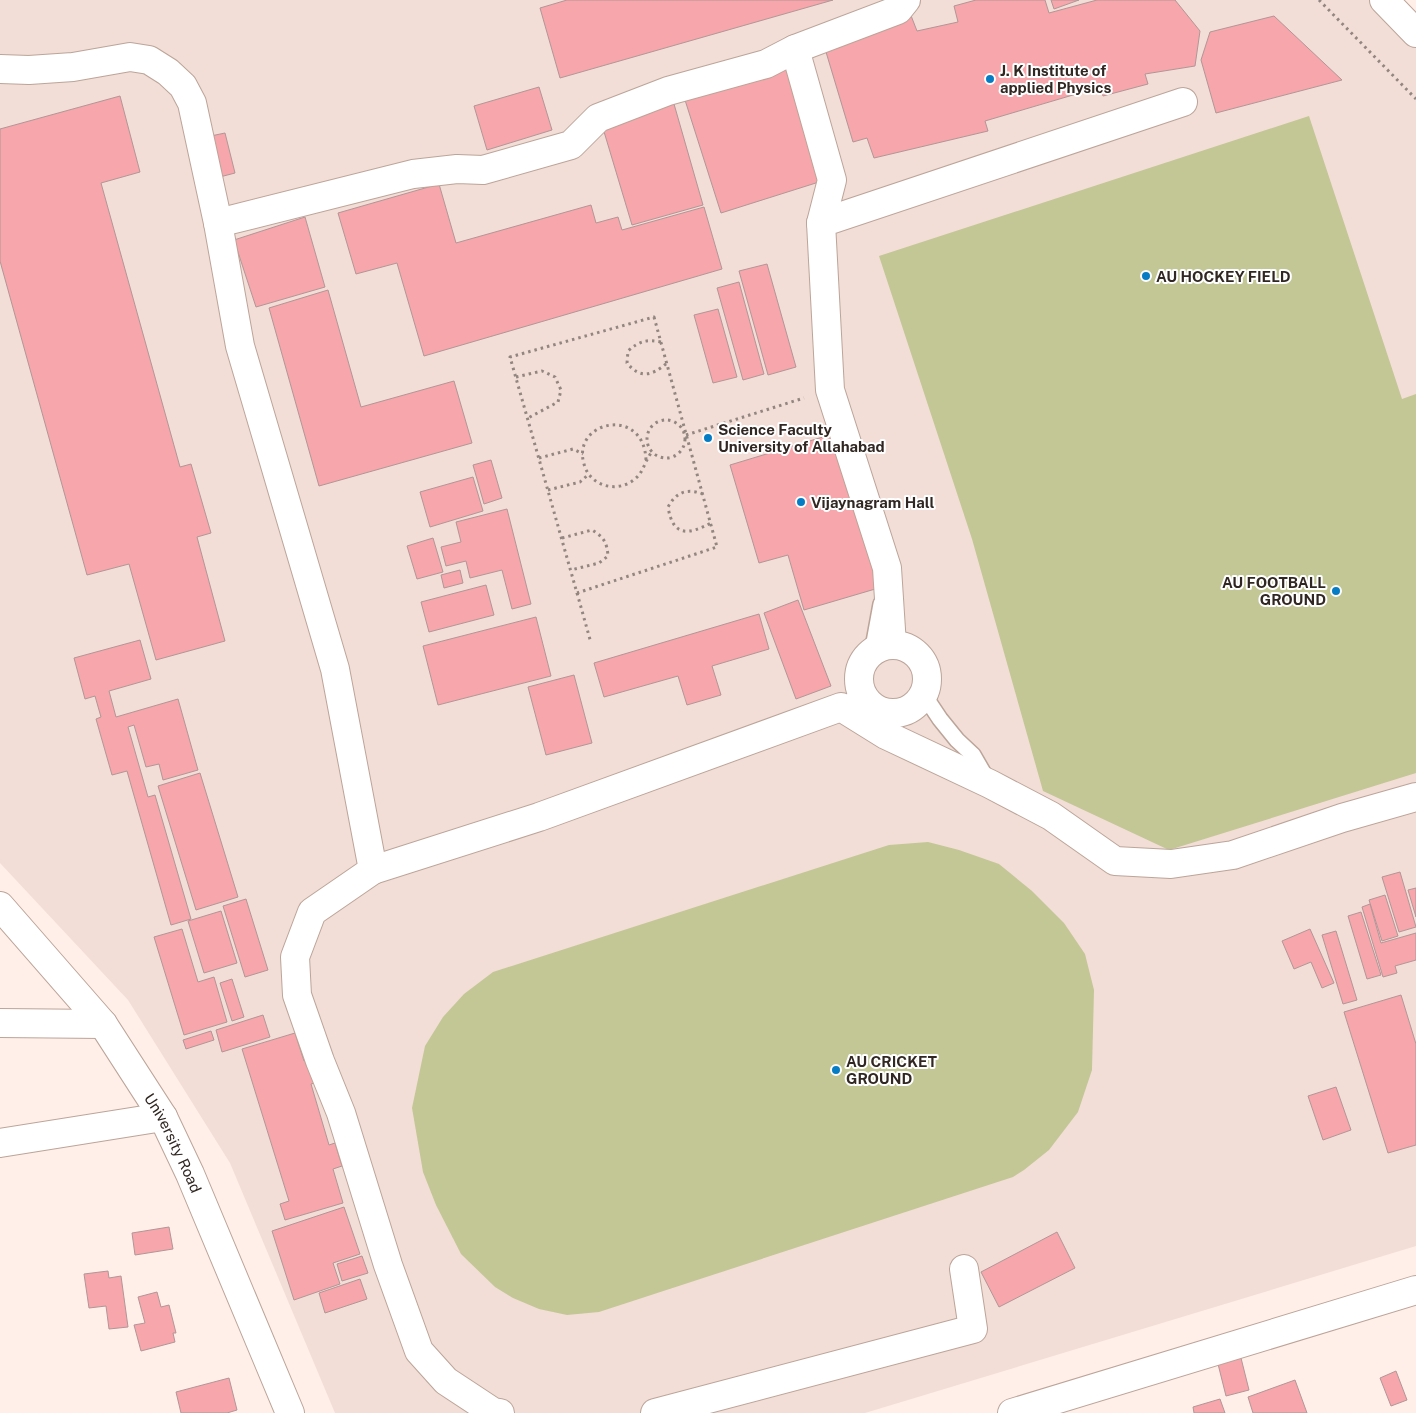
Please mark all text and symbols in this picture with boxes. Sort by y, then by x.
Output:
place label: J. K Institute of applied Physics [1000,62,1111,96]
marker: J. K Institute of applied Physics [984,73,996,85]
place label: AU HOCKEY FIELD [1156,268,1291,285]
marker: AU HOCKEY FIELD [1140,270,1152,282]
place label: Science Faculty University of Allahabad [718,421,885,455]
marker: Science Faculty University of Allahabad [702,432,714,444]
place label: Vijaynagram Hall [811,494,934,511]
marker: Vijaynagram Hall [795,496,807,508]
place label: AU FOOTBALL GROUND [1222,574,1326,608]
marker: AU FOOTBALL GROUND [1330,585,1342,597]
place label: AU CRICKET GROUND [846,1053,937,1087]
marker: AU CRICKET GROUND [830,1064,842,1076]
street label: University Road [141,1090,205,1195]

